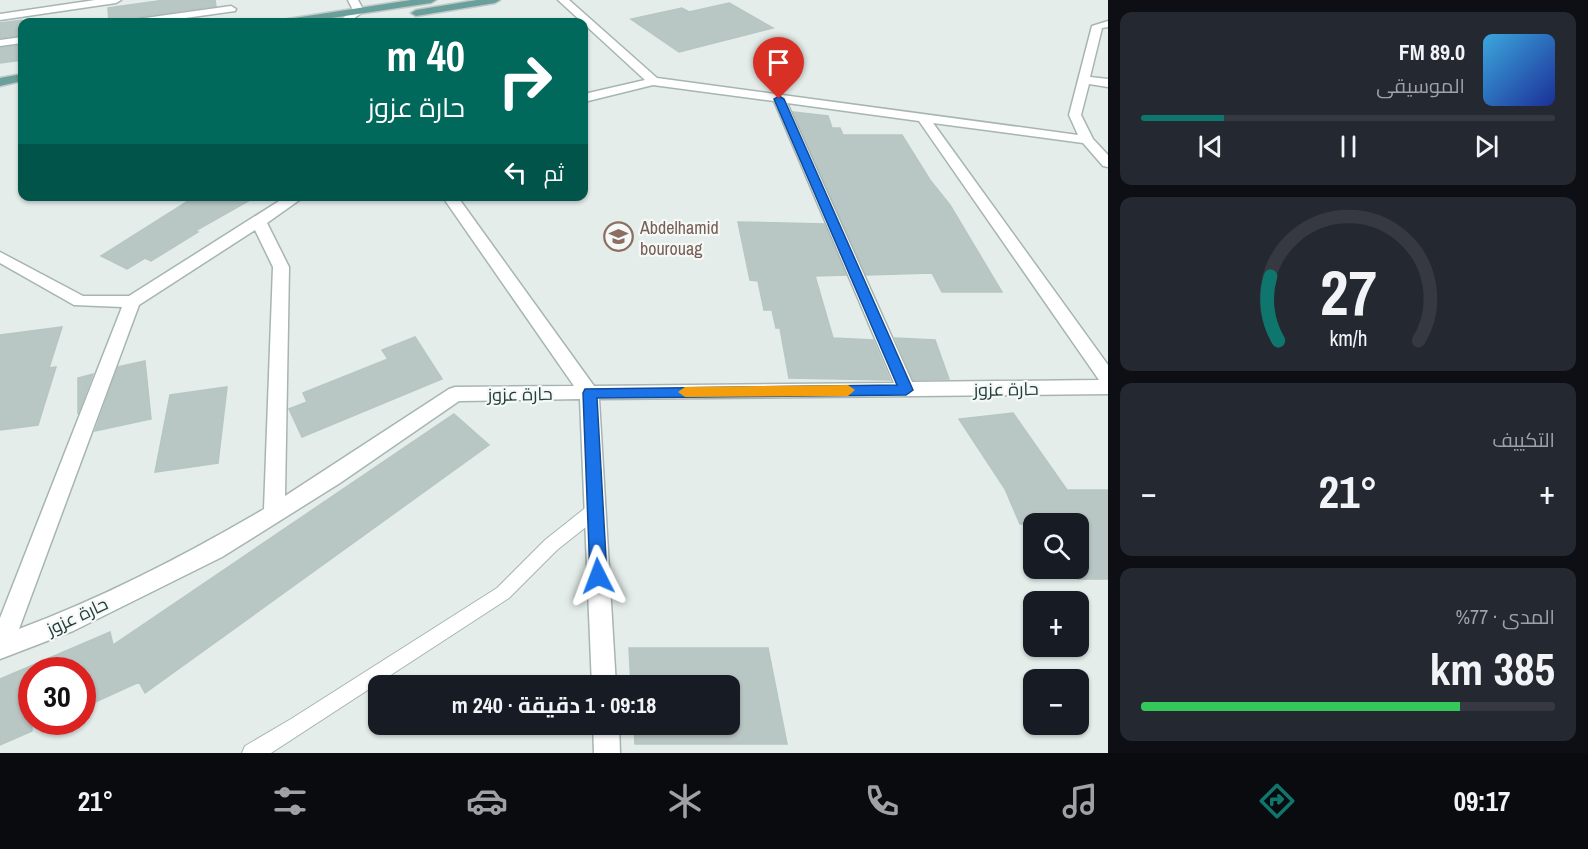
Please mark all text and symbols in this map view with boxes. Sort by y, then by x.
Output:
text: 40 m [386,28,465,84]
pin [753,37,804,99]
text: 89.0 FM [1399,37,1465,67]
icon: right [486,42,564,120]
icon: arrive [762,46,795,79]
text: الموسيقى [1376,72,1465,99]
text: حارة عزوز [367,89,465,125]
icon: previous [1194,130,1227,163]
icon: pause [1332,130,1365,163]
icon: next [1470,130,1503,163]
icon: left [499,156,532,189]
text: ثم [544,158,564,188]
place label: Abdelhamid bourouag [639,215,719,261]
school or university icon: Abdelhamid bourouag [603,221,635,253]
text: 27 [1320,250,1376,334]
text: km/h [1329,324,1367,353]
street label: حارة عزوز [972,376,1039,402]
street label: حارة عزوز [486,381,553,407]
text: التكييف [1492,426,1555,453]
text: 21° [1318,461,1378,522]
text: − [1141,470,1157,514]
text: + [1539,470,1555,514]
map controls [1023,513,1089,735]
button: search [1023,513,1089,579]
position arrow [566,544,630,608]
street label: حارة عزوز [41,591,112,642]
button: + [1023,591,1089,657]
text: المدى · 77% [1455,603,1555,630]
text: 385 km [1430,638,1555,699]
speed limit sign: 30 [18,657,96,735]
button: − [1023,669,1089,735]
text: 09:18 · 1 دقيقة · 240 m [452,690,656,720]
icon: filters [269,780,311,822]
icon: car [466,780,508,822]
icon: climate [664,780,706,822]
icon: phone [861,780,903,822]
icon: music [1059,780,1101,822]
icon: directions [1256,780,1298,822]
text: 21° [78,783,113,819]
text: 09:17 [1454,783,1510,819]

